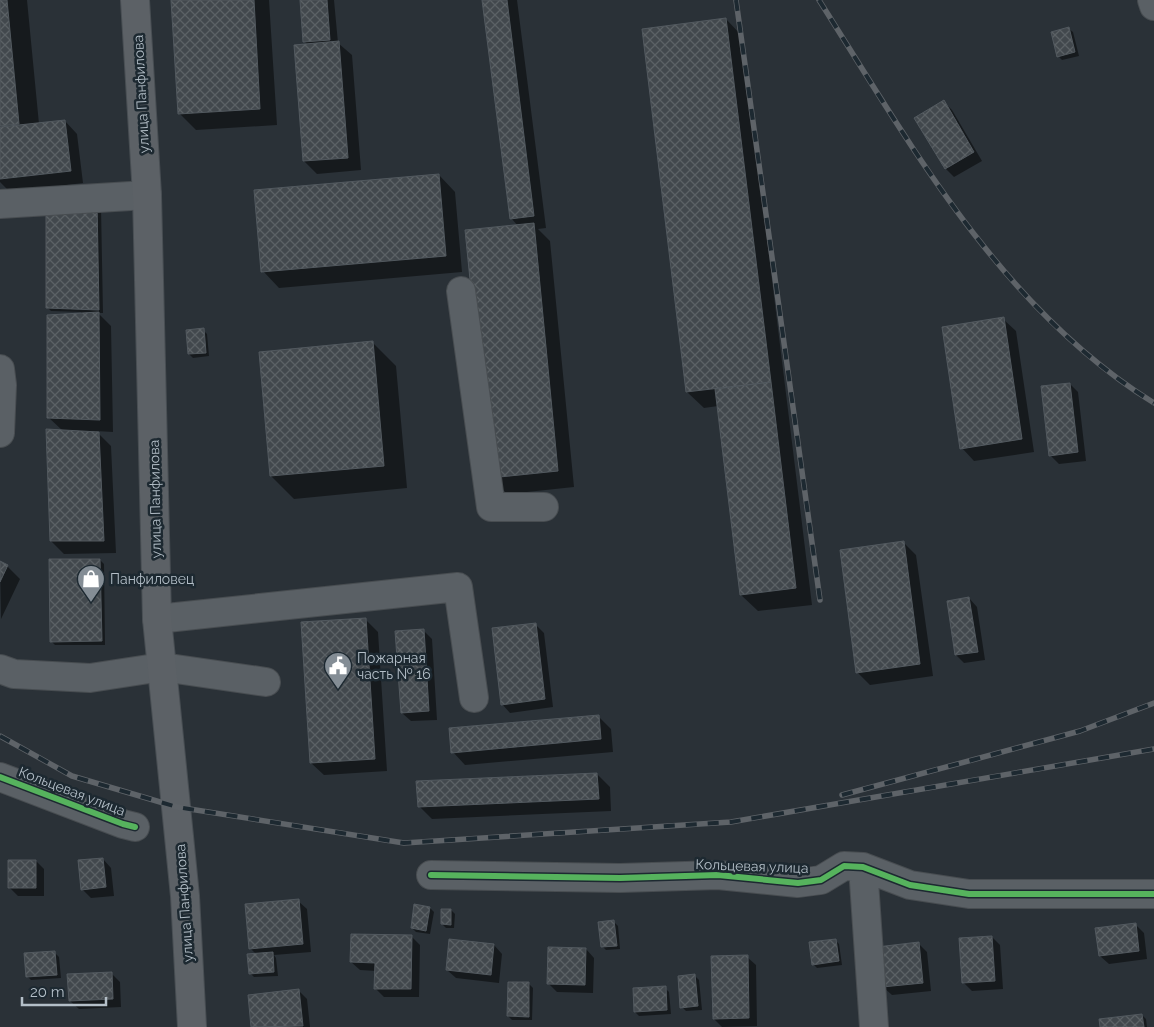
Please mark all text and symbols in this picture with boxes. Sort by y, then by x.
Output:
street label: улица Панфилова [130,34,152,154]
street label: улица Панфилова [146,440,164,558]
shop icon: Панфиловец [76,564,106,603]
place label: Панфиловец [110,571,194,587]
place label: Пожарная часть № 16 [357,650,431,682]
public building icon: Пожарная часть № 16 [323,651,353,690]
street label: Кольцевая улица [16,763,128,819]
street label: улица Панфилова [172,843,196,963]
street label: Кольцевая улица [695,856,809,876]
scale bar [22,974,106,1006]
text: 20 m [30,983,65,1001]

